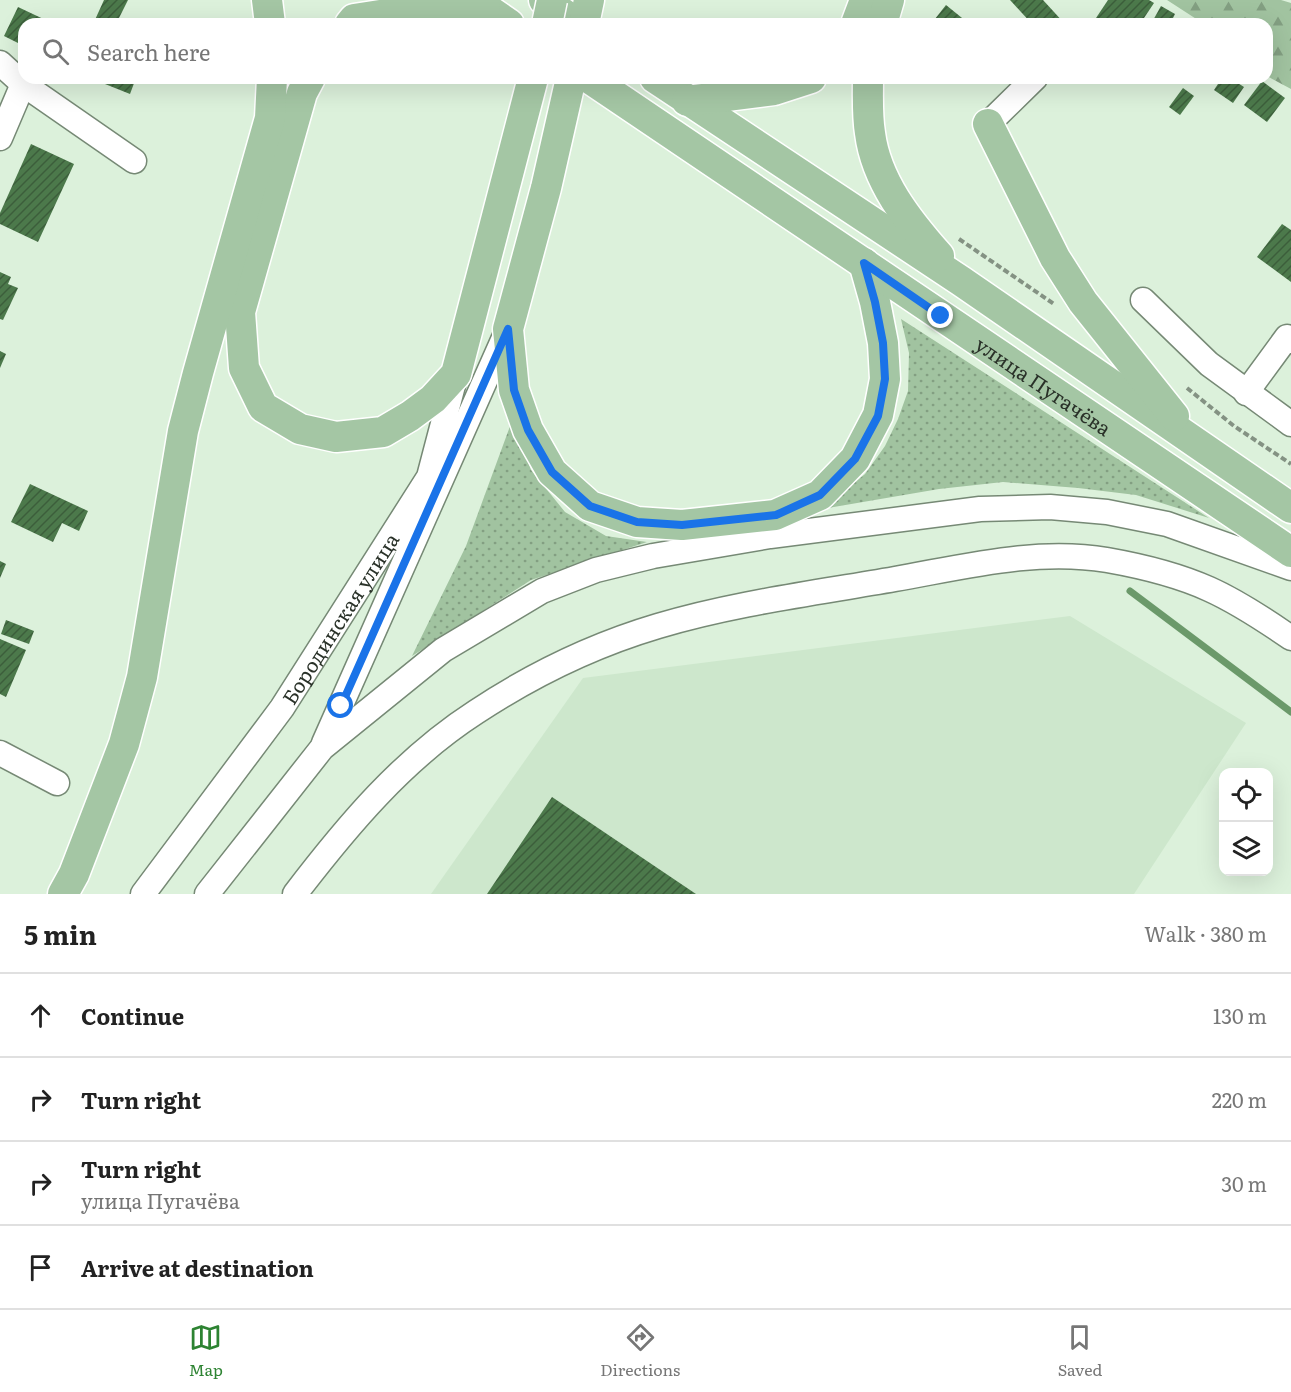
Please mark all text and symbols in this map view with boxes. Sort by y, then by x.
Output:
search box [18,18,1273,84]
icon: search [39,35,72,68]
text: Search here [87,35,210,68]
route end [927,302,953,328]
street label: улица Пугачёва [970,328,1118,442]
street label: Бородинская улица [273,526,405,710]
route start [327,692,353,718]
map controls [1219,768,1273,876]
button: locate [1219,768,1273,822]
button: layers [1219,822,1273,876]
text: 5 min [24,914,97,953]
text: Walk · 380 m [1144,918,1267,948]
icon: ahead [24,999,57,1032]
text: Continue [81,999,184,1032]
text: 130 m [1213,1000,1267,1030]
icon: right [24,1083,57,1116]
text: Turn right [81,1083,201,1116]
text: 220 m [1212,1084,1267,1114]
text: Turn right [81,1152,201,1185]
icon: right [24,1167,57,1200]
text: 30 m [1221,1168,1267,1198]
text: улица Пугачёва [81,1185,240,1215]
icon: arrive [24,1251,57,1284]
text: Arrive at destination [81,1251,314,1284]
tab: Map [189,1321,223,1381]
tab: Directions [600,1321,680,1381]
tab: Saved [1058,1321,1102,1381]

